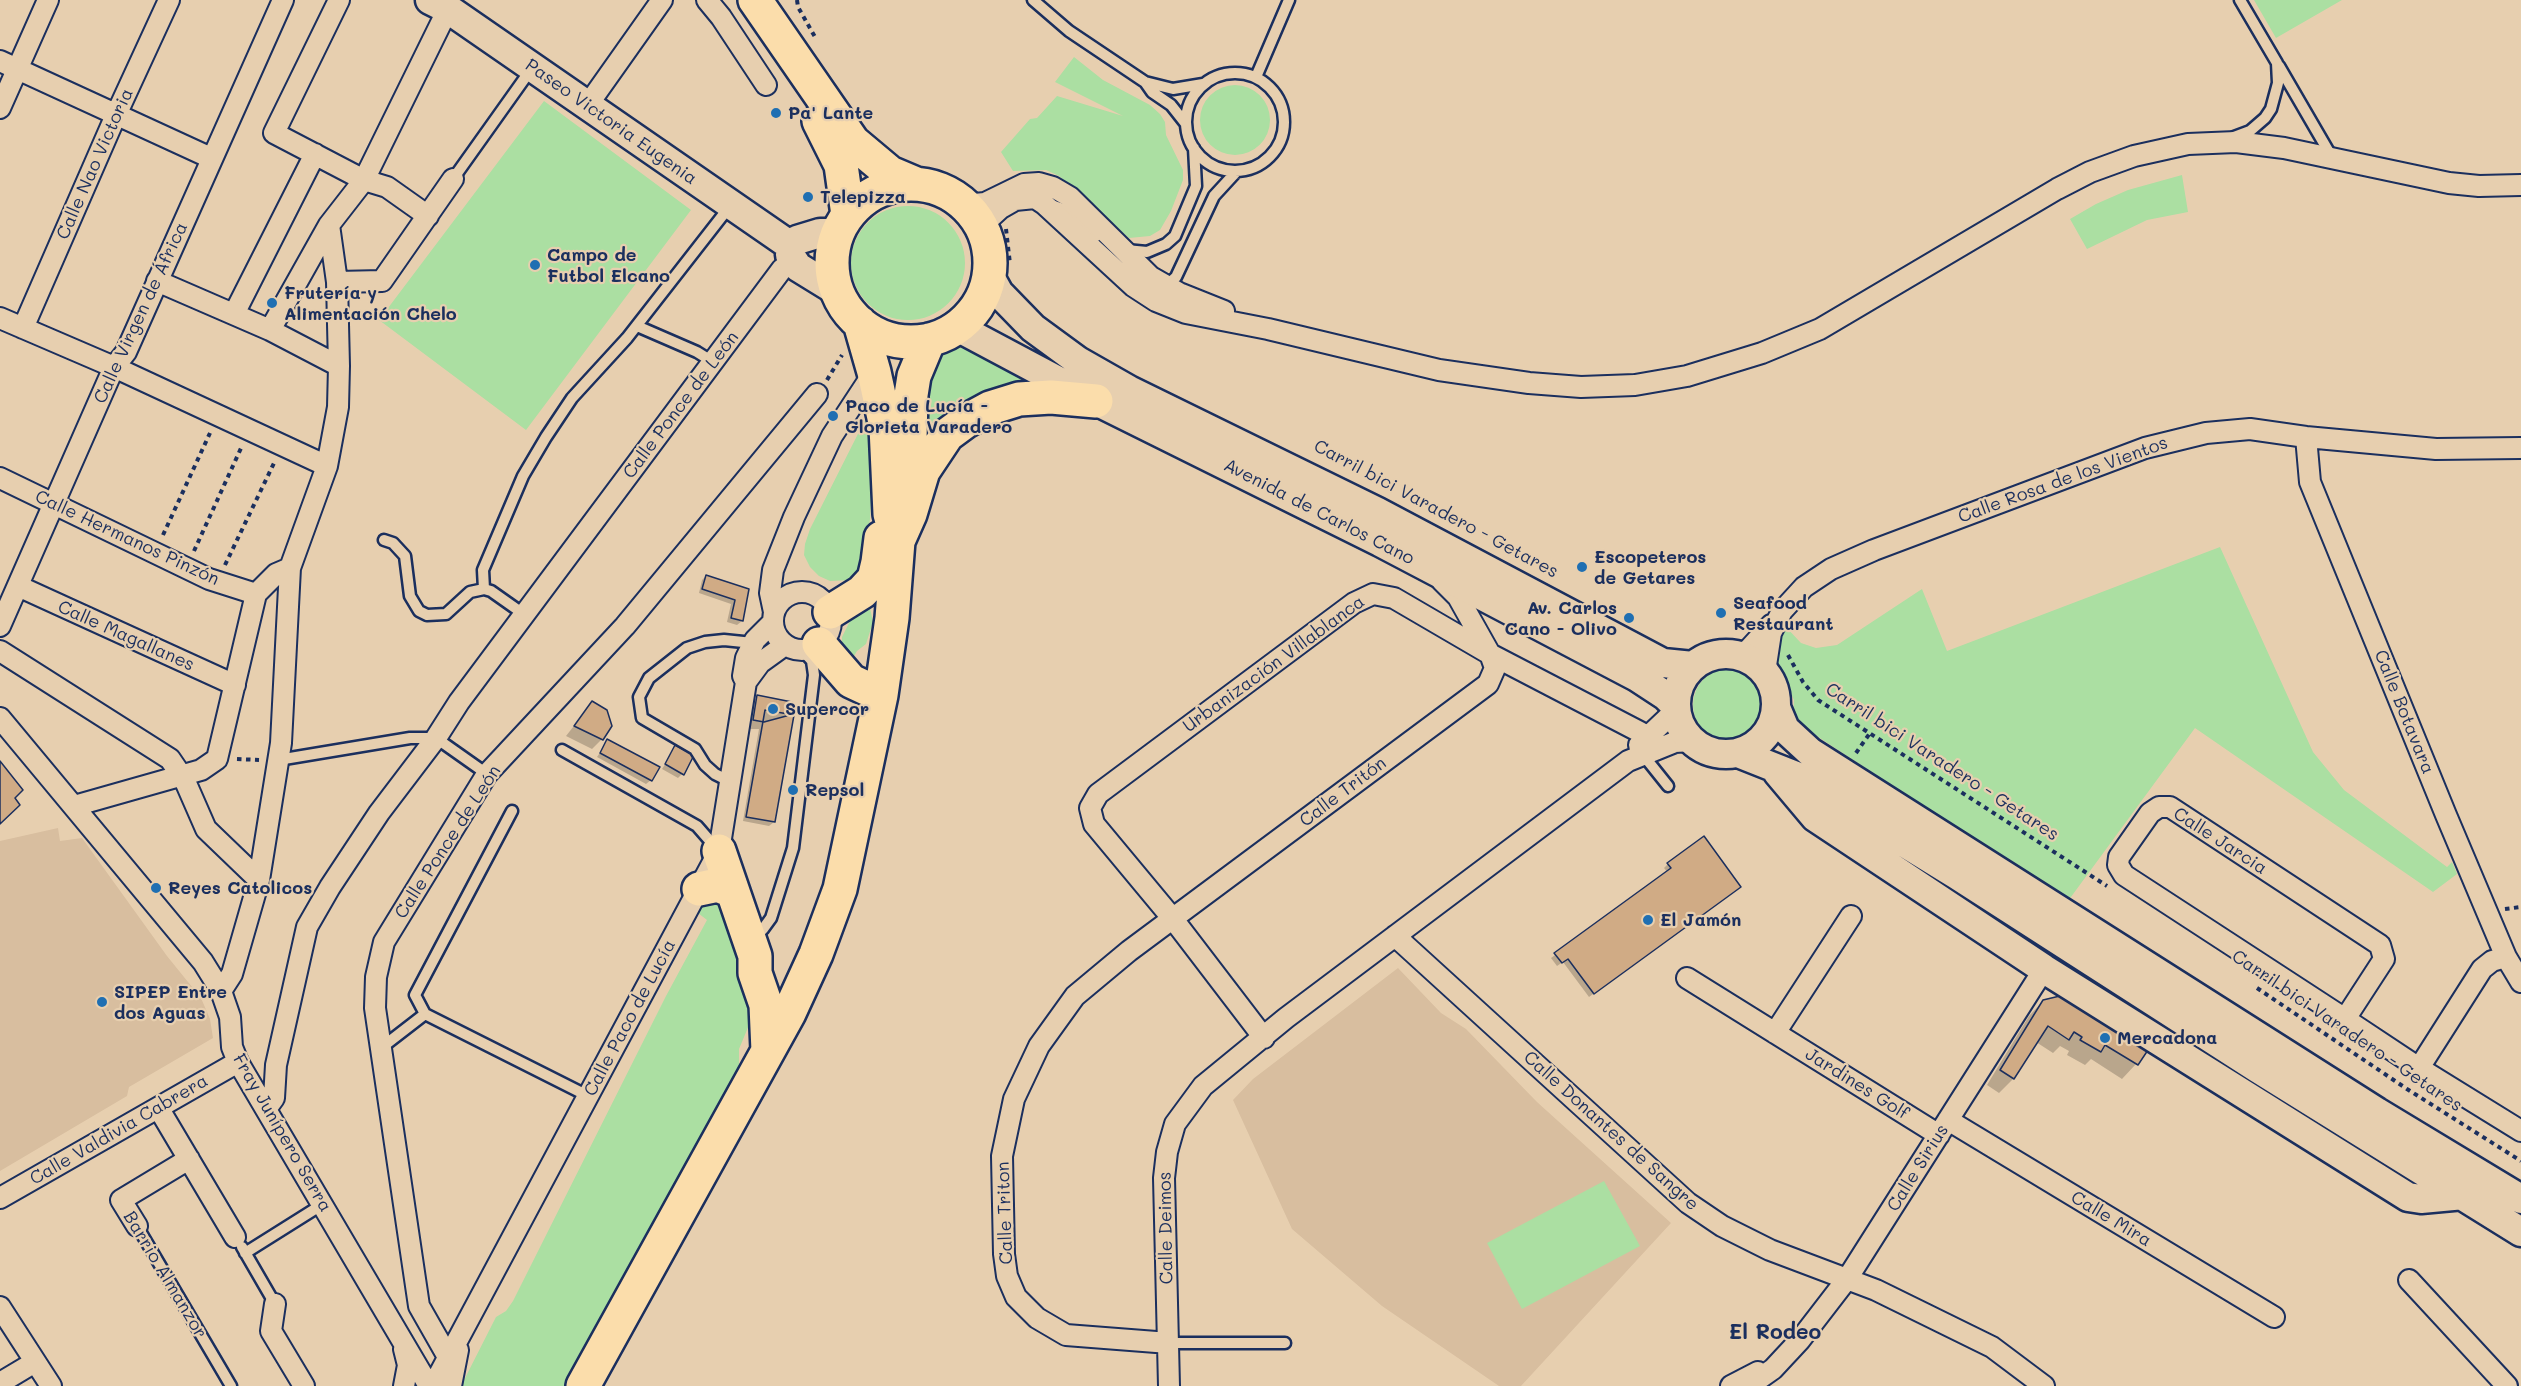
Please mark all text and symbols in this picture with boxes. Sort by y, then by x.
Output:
street label: Paseo Victoria Eugenia [521,54,701,190]
street label: Calle Nao Victoria [52,85,138,243]
place label: Pa' Lante [788,102,873,124]
marker: Pa' Lante [769,106,783,120]
place label: Telepizza [820,186,906,208]
marker: Telepizza [801,190,815,204]
street label: Calle Virgen de África [89,219,193,407]
place label: Campo de Futbol Elcano [547,244,670,286]
marker: Campo de Futbol Elcano [528,258,542,272]
place label: Frutería y Alimentación Chelo [284,282,457,324]
marker: Frutería y Alimentación Chelo [265,296,279,310]
street label: Calle Ponce de León [619,327,743,483]
place label: Paco de Lucía - Glorieta Varadero [845,395,1012,438]
marker: Paco de Lucía - Glorieta Varadero [826,409,840,423]
street label: Calle Rosa de los Vientos [1955,432,2171,528]
street label: Carril bici Varadero - Getares [1310,435,1562,583]
street label: Avenida de Carlos Cano [1220,454,1418,570]
street label: Calle Hermanos Pinzón [31,486,223,590]
place label: Escopeteros de Getares [1594,546,1706,588]
marker: Escopeteros de Getares [1575,560,1589,574]
street label: Urbanización Villablanca [1179,591,1369,737]
place label: Seafood Restaurant [1733,592,1833,634]
street label: Calle Magallanes [54,596,198,676]
place label: Av. Carlos Cano - Olivo [1505,597,1617,640]
marker: Seafood Restaurant [1714,606,1728,620]
marker: Av. Carlos Cano - Olivo [1622,611,1636,625]
street label: Calle Botavara [2369,647,2439,777]
street label: Carril bici Varadero - Getares [1821,678,2063,846]
place label: Supercor [785,698,869,720]
marker: Supercor [766,702,780,716]
street label: Calle Tritón [1295,752,1391,832]
street label: Calle Ponce de León [390,761,506,923]
place label: Repsol [805,779,864,801]
marker: Repsol [786,783,800,797]
street label: Calle Jarcia [2169,803,2271,879]
place label: Reyes Catolicos [168,877,312,899]
marker: Reyes Catolicos [149,881,163,895]
place label: El Jamón [1660,909,1741,931]
marker: El Jamón [1641,913,1655,927]
street label: Calle Paco de Lucía [580,936,680,1100]
street label: Carril bici Varadero - Getares [2228,946,2466,1116]
place label: SIPEP Entre dos Aguas [114,981,227,1024]
marker: SIPEP Entre dos Aguas [95,995,109,1009]
place label: Mercadona [2117,1027,2217,1049]
marker: Mercadona [2098,1031,2112,1045]
street label: Jardines Golf [1801,1044,1913,1124]
street label: Calle Donantes de Sangre [1519,1047,1703,1215]
street label: Fray Junípero Serra [228,1050,336,1216]
street label: Calle Valdivia Cabrera [26,1070,212,1190]
street label: Calle Sirius [1883,1120,1953,1216]
street label: Calle Triton [992,1161,1018,1265]
street label: Calle Deimos [1154,1171,1178,1285]
street label: Calle Mira [2067,1187,2155,1251]
street label: Barrio Almanzor [118,1207,212,1343]
district label: El Rodeo [1729,1320,1821,1346]

